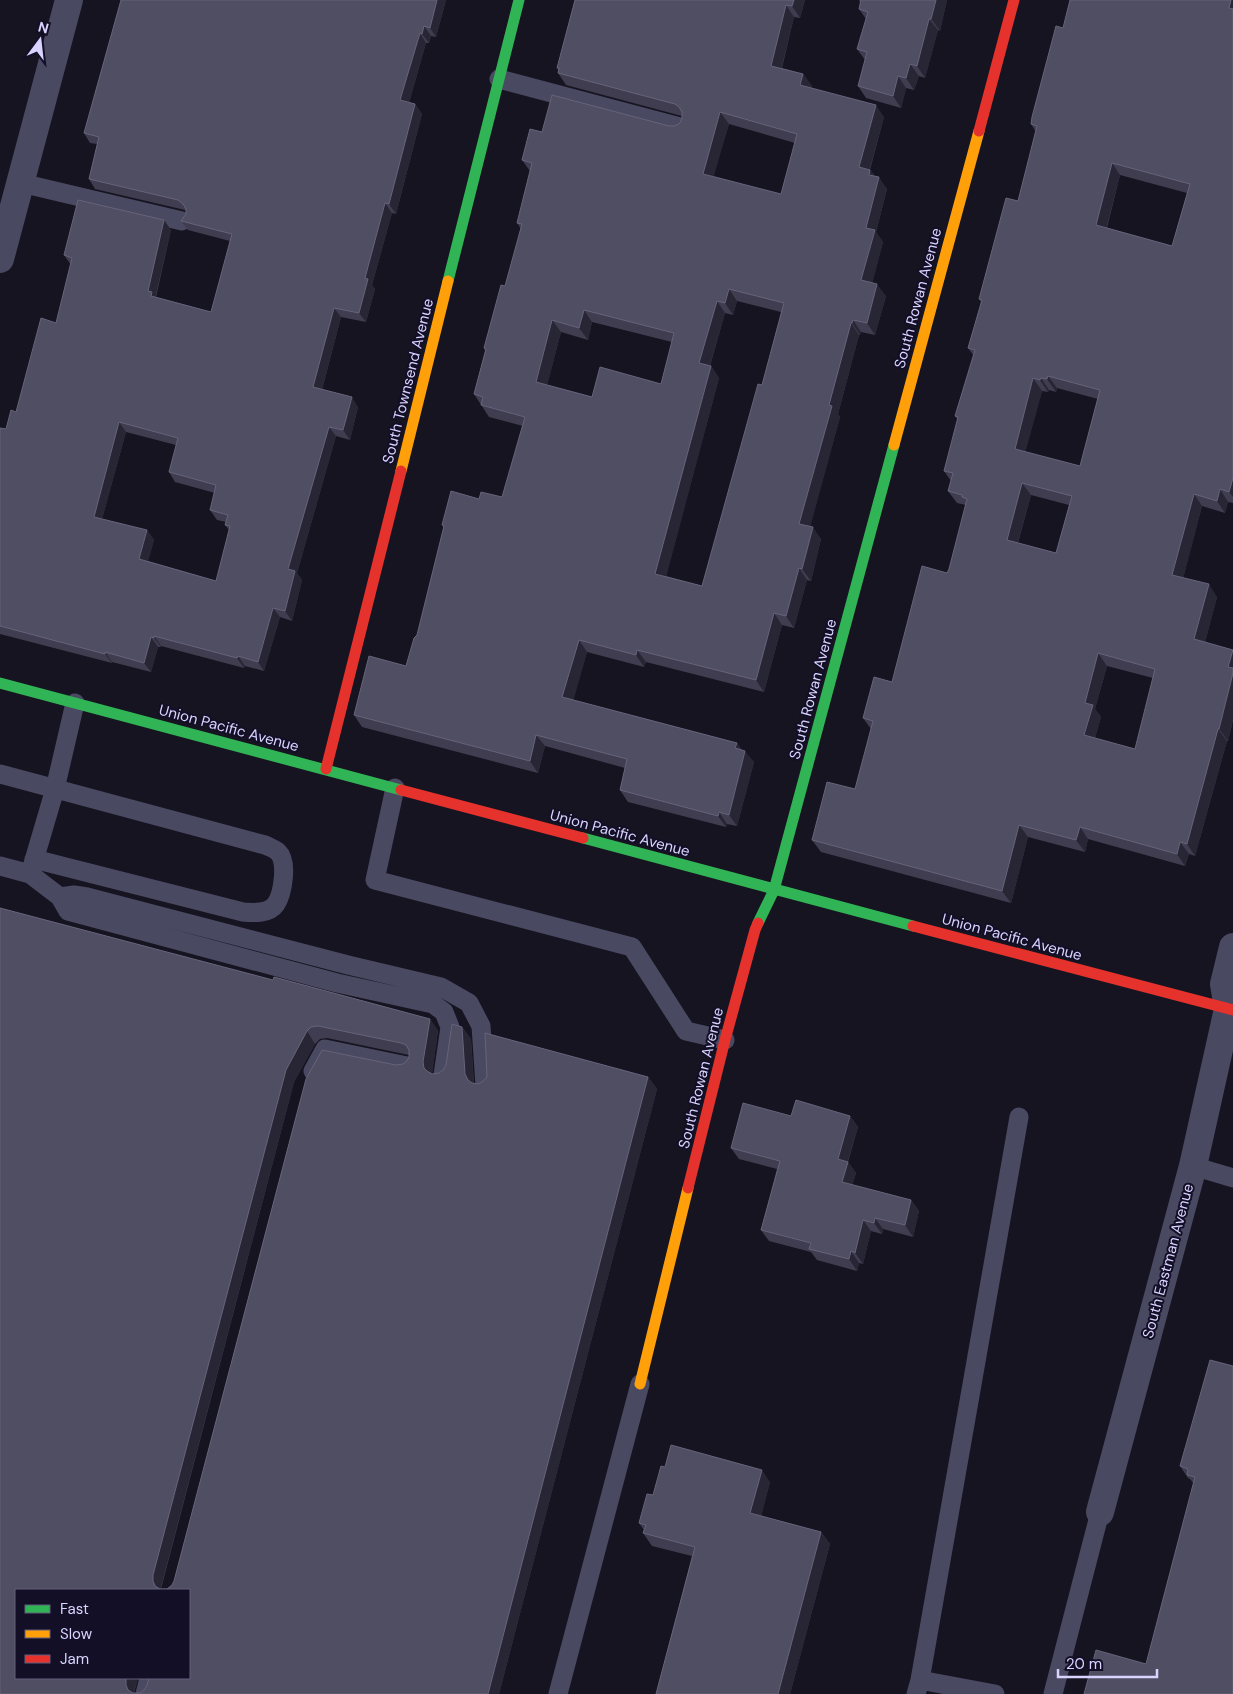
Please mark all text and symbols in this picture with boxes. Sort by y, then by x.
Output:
north arrow [15,15,65,65]
text: N [36,17,51,37]
street label: South Rowan Avenue [890,226,946,370]
street label: South Townsend Avenue [378,296,438,466]
street label: South Rowan Avenue [785,617,841,761]
street label: Union Pacific Avenue [157,700,301,756]
street label: Union Pacific Avenue [548,805,692,861]
street label: Union Pacific Avenue [940,909,1084,965]
street label: South Rowan Avenue [674,1005,728,1151]
street label: South Eastman Avenue [1138,1181,1198,1341]
legend [15,1589,190,1679]
text: Fast [60,1599,89,1619]
text: Slow [60,1624,93,1644]
scale bar [1058,1646,1157,1678]
text: Jam [60,1649,89,1669]
text: 20 m [1066,1654,1102,1674]

